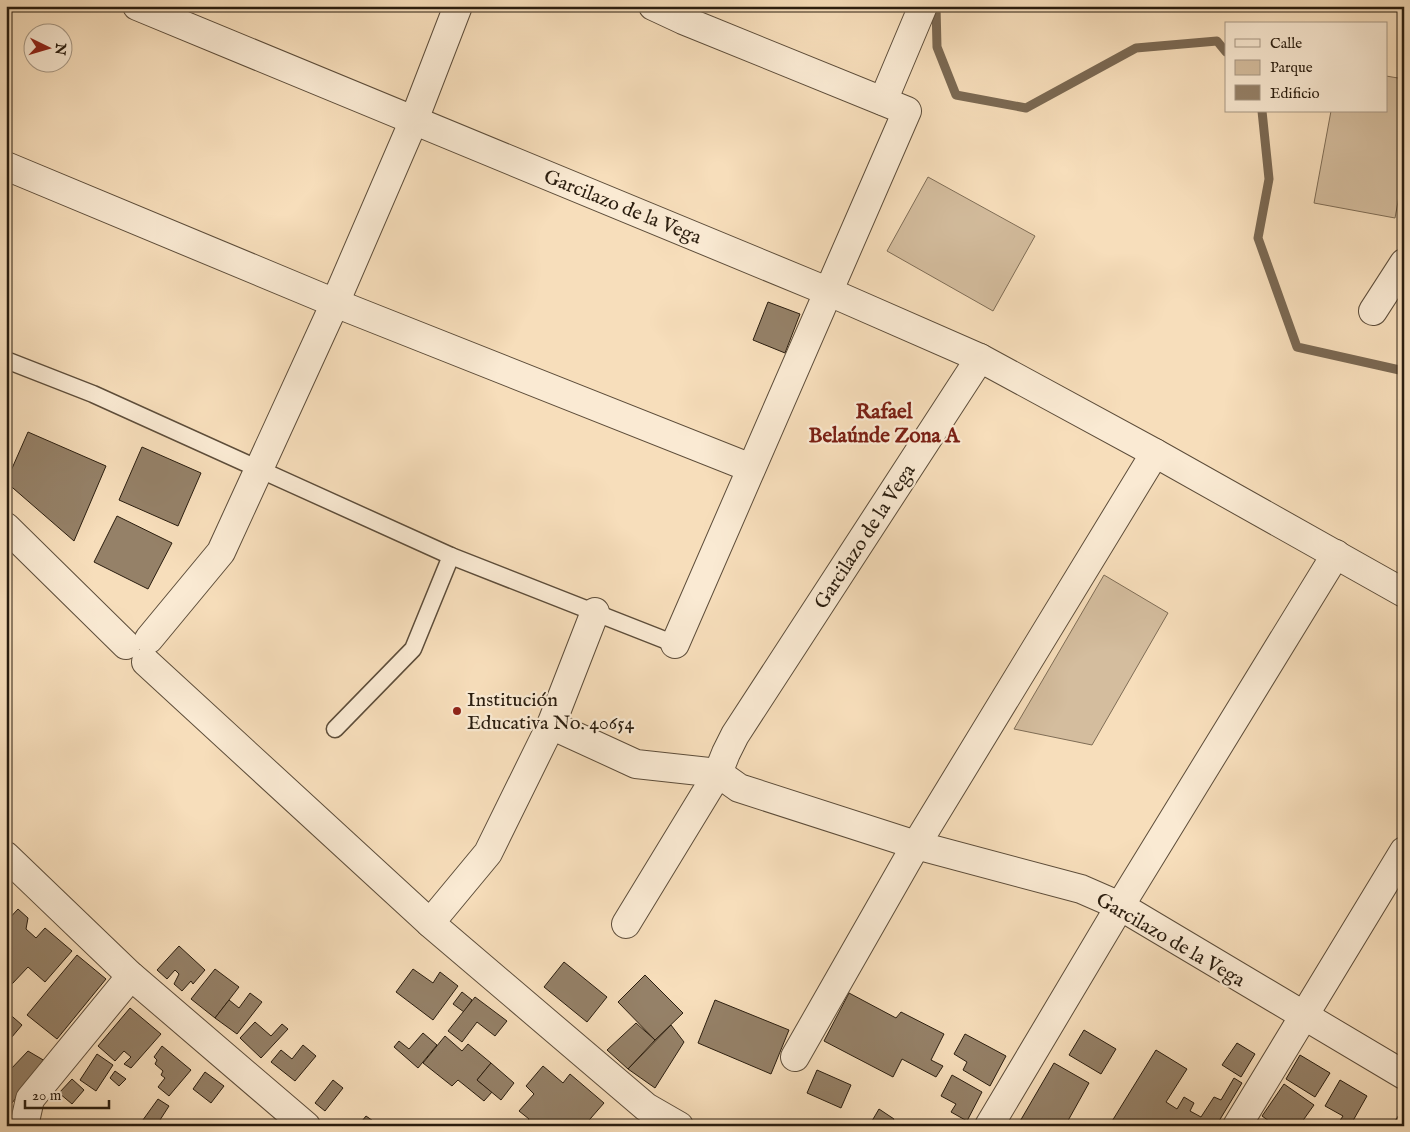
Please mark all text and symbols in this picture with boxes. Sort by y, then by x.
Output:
north arrow [22,22,72,72]
legend [1225,22,1388,112]
text: Calle [1270,34,1302,53]
text: N [50,41,70,56]
text: Parque [1270,58,1313,77]
text: Edificio [1270,84,1320,103]
street label: Garcilazo de la Vega [540,164,705,251]
district label: Rafael Belaúnde Zona A [809,399,961,450]
street label: Garcilazo de la Vega [809,459,922,614]
place label: Institución Educativa No. 40654 [467,688,634,736]
marker: Institución Educativa No. 40654 [451,705,463,717]
street label: Garcilazo de la Vega [1091,888,1249,993]
scale bar [25,1077,109,1109]
text: 20 m [32,1086,62,1105]

